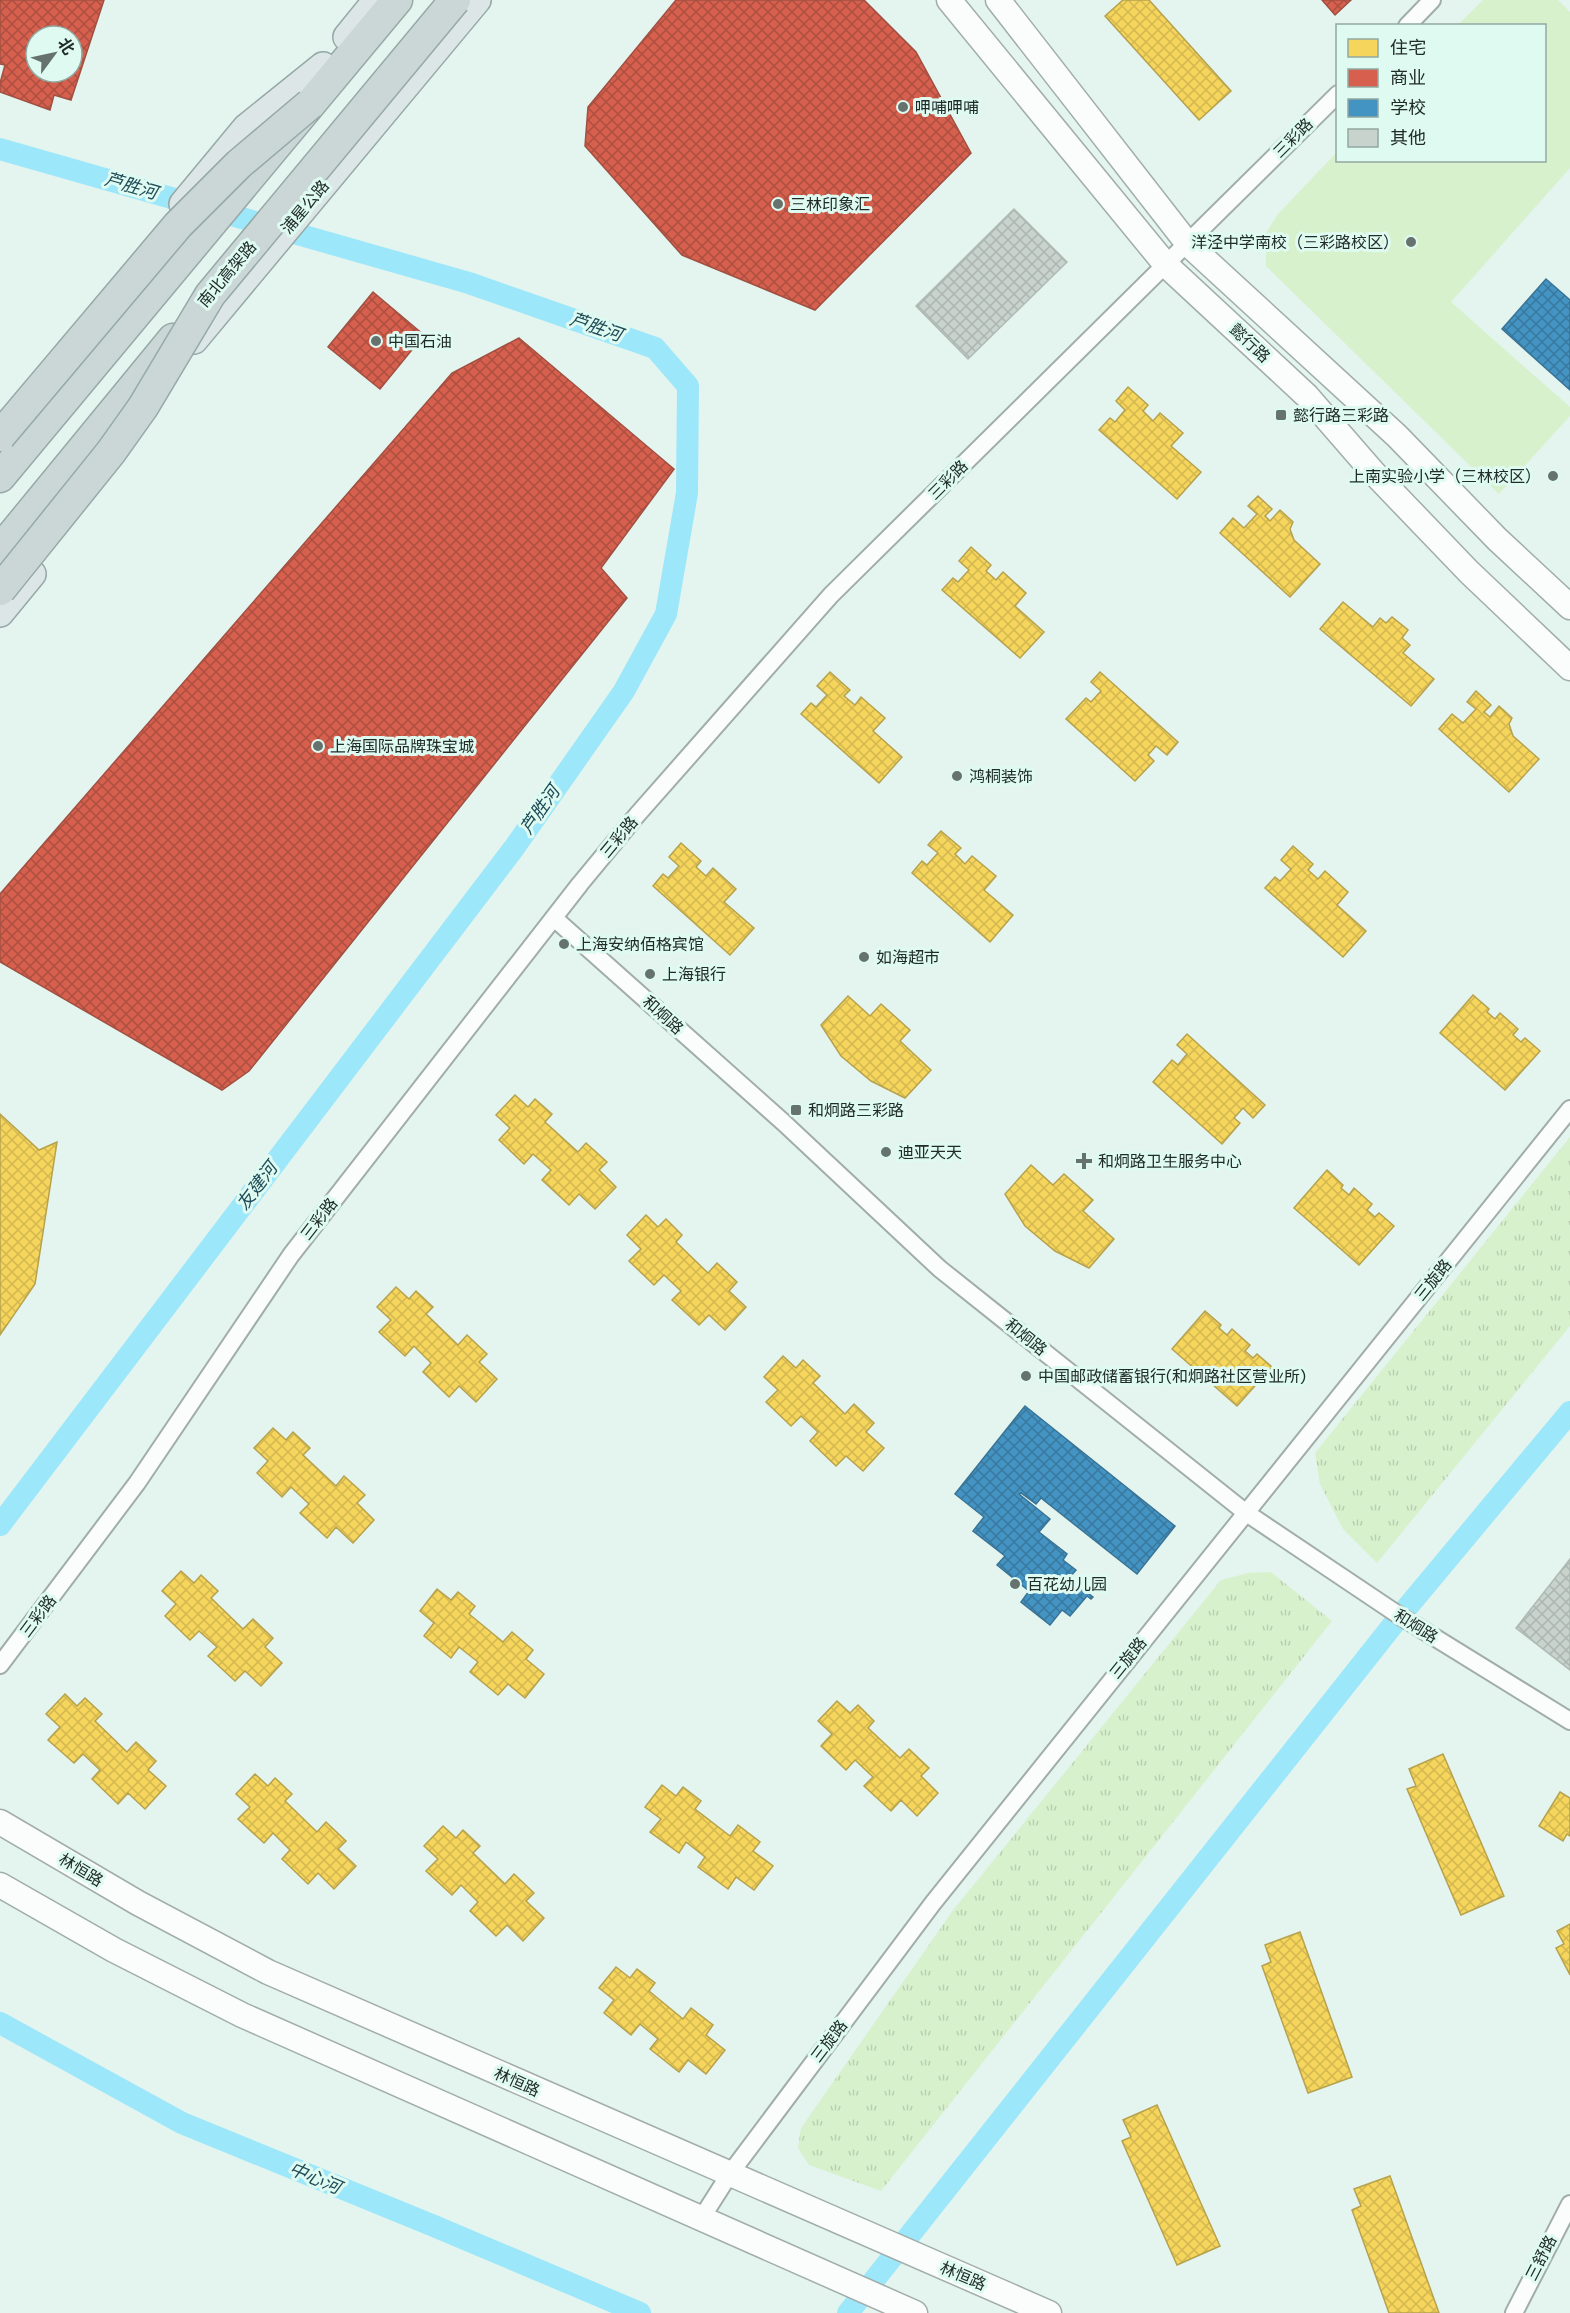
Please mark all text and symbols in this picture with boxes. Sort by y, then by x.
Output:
north arrow [24,24,84,84]
legend [1336,24,1546,162]
text: 北 [53,34,79,59]
text: 住宅 [1390,36,1426,60]
text: 商业 [1390,66,1426,90]
text: 学校 [1390,96,1426,120]
place label: 呷哺呷哺 [915,97,979,118]
marker: 呷哺呷哺 [896,100,910,114]
street label: 三彩路 [1269,114,1317,162]
text: 其他 [1390,126,1426,150]
water label: 芦胜河 [102,167,163,206]
street label: 浦星公路 [276,176,334,238]
place label: 三林印象汇 [790,194,870,215]
marker: 三林印象汇 [771,197,785,211]
place label: 洋泾中学南校（三彩路校区） [1191,232,1399,253]
marker: 洋泾中学南校（三彩路校区） [1404,235,1418,249]
street label: 南北高架路 [193,237,261,311]
water label: 芦胜河 [567,307,628,348]
street label: 懿行路 [1225,319,1275,367]
place label: 中国石油 [388,331,452,352]
marker: 中国石油 [369,334,383,348]
place label: 懿行路三彩路 [1293,405,1389,426]
marker: 懿行路三彩路 [1274,408,1288,422]
street label: 三彩路 [924,456,972,504]
place label: 上南实验小学（三林校区） [1349,466,1541,487]
marker: 上南实验小学（三林校区） [1546,469,1560,483]
place label: 上海国际品牌珠宝城 [330,736,474,757]
marker: 上海国际品牌珠宝城 [311,739,325,753]
place label: 鸿桐装饰 [969,766,1033,787]
marker: 鸿桐装饰 [950,769,964,783]
water label: 芦胜河 [515,779,567,839]
street label: 三彩路 [596,812,642,862]
place label: 上海安纳佰格宾馆 [576,934,704,955]
marker: 上海安纳佰格宾馆 [557,937,571,951]
place label: 如海超市 [876,947,940,968]
marker: 如海超市 [857,950,871,964]
place label: 上海银行 [662,964,726,985]
marker: 上海银行 [643,967,657,981]
street label: 和炯路 [638,991,688,1039]
place label: 和炯路三彩路 [808,1100,904,1121]
marker: 和炯路三彩路 [789,1103,803,1117]
place label: 迪亚天天 [898,1142,962,1163]
marker: 迪亚天天 [879,1145,893,1159]
place label: 和炯路卫生服务中心 [1098,1151,1242,1172]
marker: 和炯路卫生服务中心 [1075,1152,1093,1170]
water label: 友建河 [231,1155,285,1215]
street label: 三彩路 [296,1194,342,1244]
street label: 三旋路 [1410,1255,1456,1305]
street label: 和炯路 [1001,1314,1051,1360]
place label: 中国邮政储蓄银行(和炯路社区营业所) [1038,1366,1306,1387]
marker: 中国邮政储蓄银行(和炯路社区营业所) [1019,1369,1033,1383]
place label: 百花幼儿园 [1027,1574,1107,1595]
marker: 百花幼儿园 [1008,1577,1022,1591]
street label: 三彩路 [15,1591,61,1641]
street label: 和炯路 [1390,1604,1442,1648]
street label: 三旋路 [1105,1633,1151,1683]
street label: 林恒路 [55,1849,107,1891]
street label: 三旋路 [806,2016,852,2066]
street label: 林恒路 [491,2063,543,2101]
water label: 中心河 [285,2156,347,2201]
street label: 三舒路 [1521,2232,1561,2284]
street label: 林恒路 [937,2257,989,2295]

